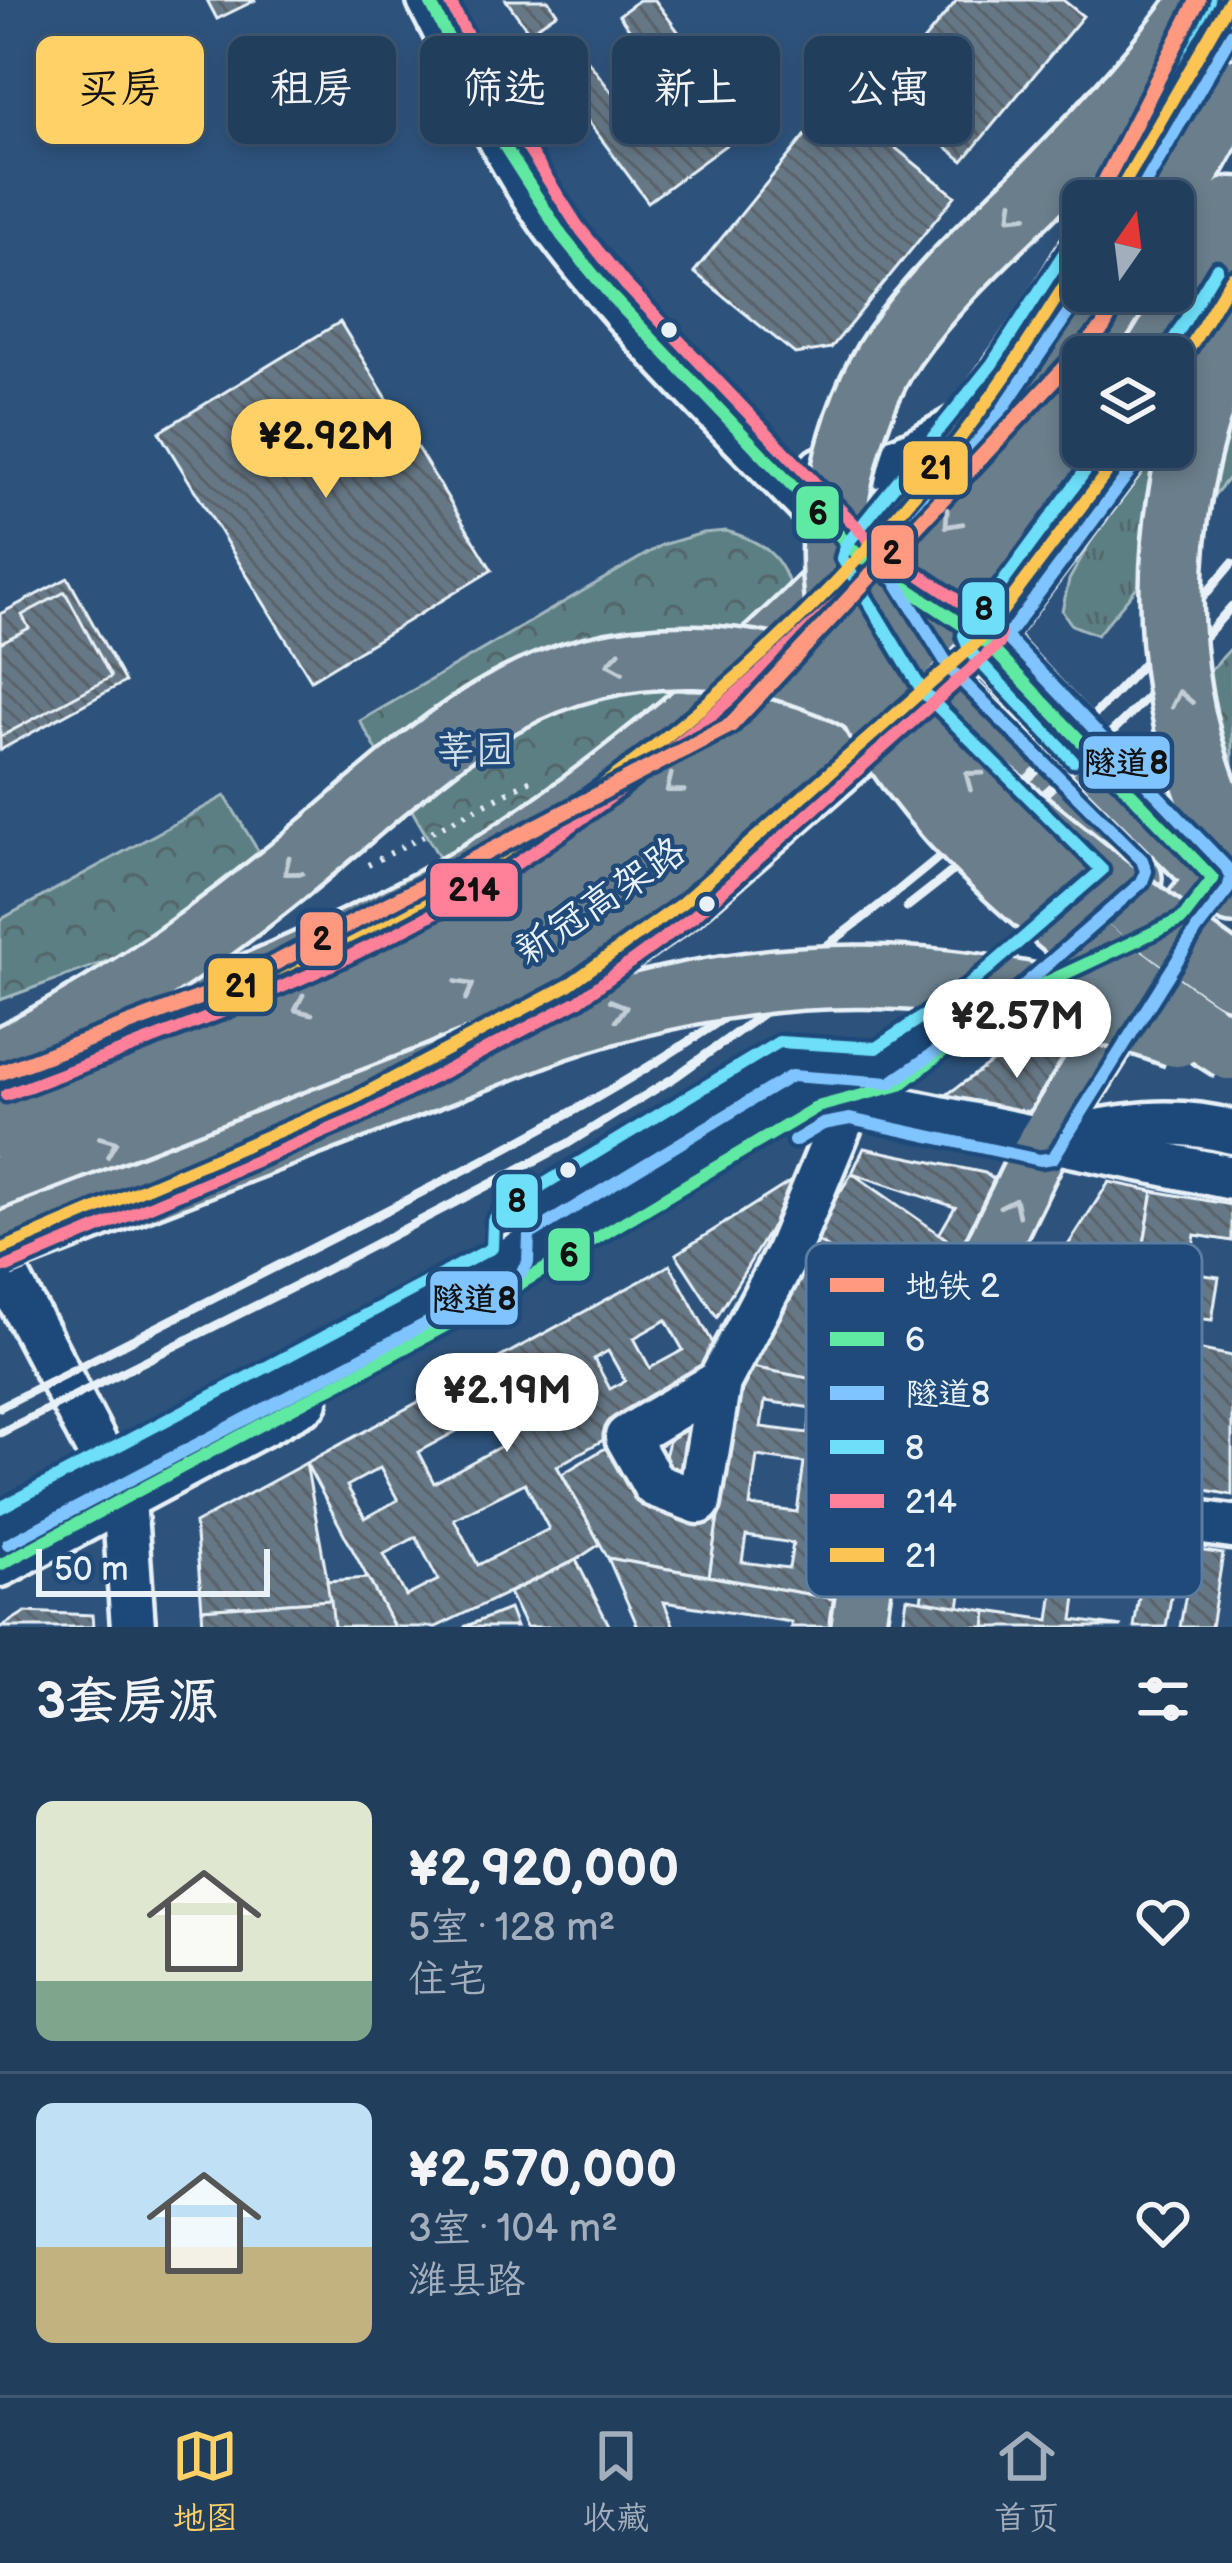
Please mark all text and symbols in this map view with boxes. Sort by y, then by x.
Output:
chip: 买房 [36,36,204,144]
chip: 租房 [228,36,396,144]
chip: 筛选 [420,36,588,144]
chip: 新上 [612,36,780,144]
chip: 公寓 [804,36,972,144]
north arrow [1062,180,1194,312]
map controls [1062,180,1194,468]
one-way arrow [1007,199,1029,221]
unlabelled marker [658,319,680,341]
button: layers [1062,336,1194,468]
pin: ¥2.92M [228,399,424,501]
text: ¥2.92M [258,414,394,461]
line badge: 21 [901,439,970,497]
text: 21 [920,449,952,489]
line badge: 6 [794,484,841,541]
text: 6 [808,494,828,534]
one-way arrow [944,507,965,528]
line badge: 2 [869,523,916,581]
text: 2 [882,534,902,574]
line badge: 8 [960,580,1007,637]
text: 8 [974,590,994,630]
one-way arrow [605,649,625,675]
one-way arrow [1170,690,1195,710]
park label: 莘园 [436,728,514,775]
line badge: 隧道8 [1081,734,1172,791]
text: 隧道8 [1083,744,1169,784]
one-way arrow [964,771,986,793]
one-way arrow [664,772,686,793]
street label: 新冠高架路 [507,828,695,976]
one-way arrow [283,855,305,876]
line badge: 214 [428,861,520,919]
text: 214 [448,871,500,911]
unlabelled marker [696,893,718,915]
line badge: 2 [298,910,345,968]
text: 2 [312,920,332,960]
line badge: 21 [206,956,275,1014]
text: 21 [225,967,257,1007]
one-way arrow [453,979,474,1002]
pin: ¥2.57M [919,979,1115,1081]
one-way arrow [293,992,314,1016]
text: ¥2.57M [950,994,1084,1041]
one-way arrow [608,998,629,1023]
one-way arrow [98,1135,119,1160]
unlabelled marker [557,1159,579,1181]
line badge: 8 [494,1172,540,1230]
text: 8 [507,1182,527,1222]
one-way arrow [998,1197,1022,1218]
line badge: 6 [546,1226,592,1283]
text: 6 [559,1236,579,1276]
legend [806,1243,1202,1597]
text: 地铁 2 [905,1267,1000,1307]
line badge: 隧道8 [428,1269,520,1327]
text: 隧道8 [431,1280,517,1320]
text: 6 [905,1321,925,1361]
pin: ¥2.19M [409,1353,605,1455]
text: ¥2.19M [443,1368,571,1415]
text: 隧道8 [905,1375,990,1415]
text: 8 [905,1429,924,1469]
text: 214 [905,1483,957,1523]
text: 21 [905,1537,937,1577]
scale bar [36,1543,270,1596]
text: 50 m [54,1550,129,1590]
icon: filters [1130,1666,1196,1732]
text: 3套房源 [36,1672,219,1733]
text: ¥2,920,000 [408,1839,679,1900]
icon: home [132,1849,276,1993]
icon: heart [1130,1888,1196,1954]
text: 5室 · 128 m² [408,1905,615,1952]
text: 住宅 [408,1957,486,2004]
text: ¥2,570,000 [408,2140,677,2201]
icon: home [132,2151,276,2295]
icon: heart [1130,2190,1196,2256]
text: 3室 · 104 m² [408,2206,618,2253]
text: 潍县路 [408,2258,525,2305]
tab: 地图 [172,2423,238,2539]
tab: 收藏 [583,2423,649,2539]
tab: 首页 [994,2423,1060,2539]

